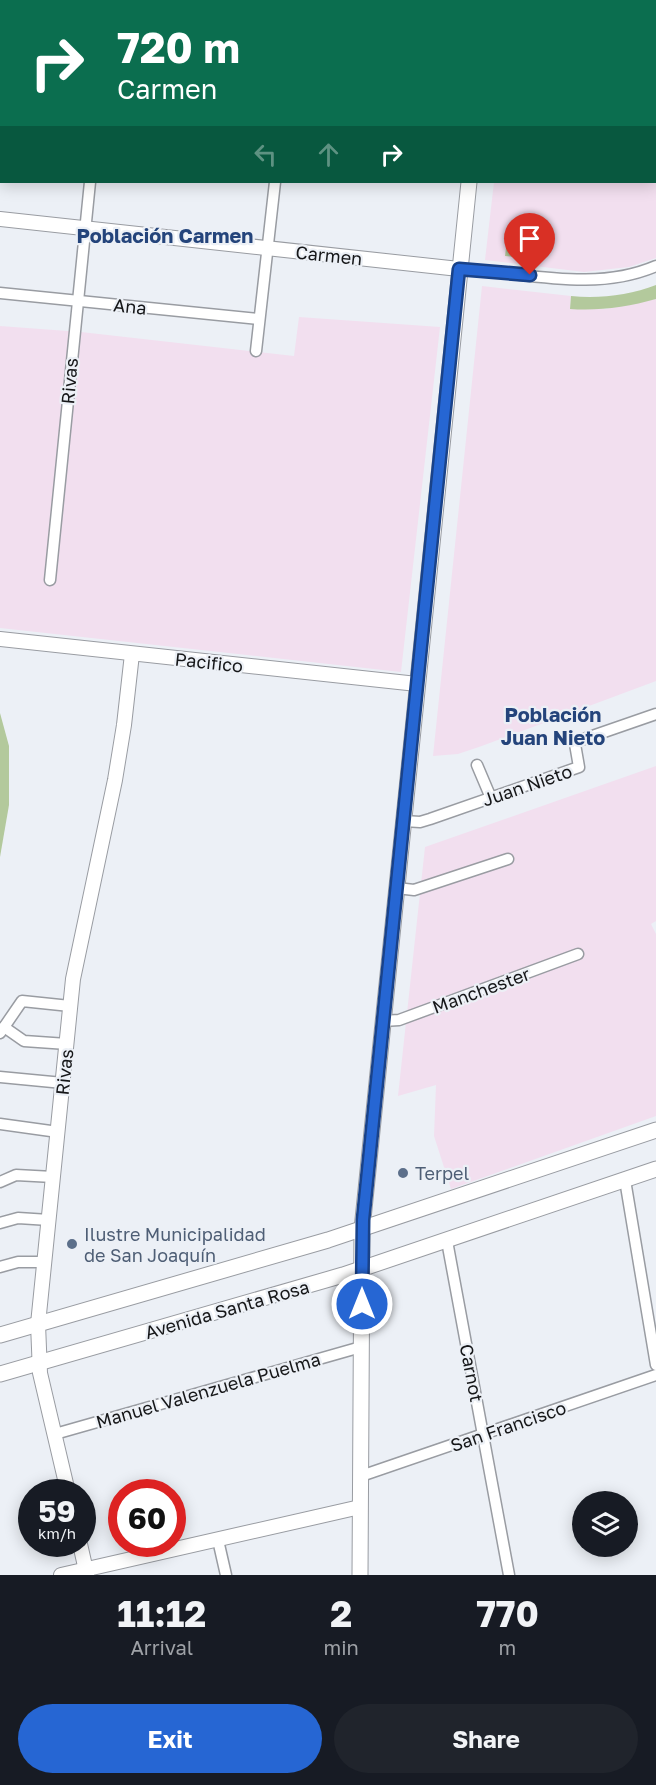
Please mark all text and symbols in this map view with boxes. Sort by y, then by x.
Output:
text: 720 m [117,22,240,72]
icon: right [18,24,96,102]
text: Carmen [117,73,217,105]
icon: left [249,138,282,171]
icon: ahead [312,138,345,171]
icon: right [375,138,408,171]
pin [504,213,555,275]
icon: arrive [513,222,546,255]
district label: Población Carmen [77,223,253,247]
street label: Carmen [295,241,363,269]
street label: Ana [112,293,148,319]
street label: Rivas [56,357,82,405]
street label: Pacifico [174,647,244,677]
district label: Población Juan Nieto [501,702,605,749]
street label: Juan Nieto [479,759,575,811]
street label: Manchester [429,962,533,1018]
street label: Rivas [51,1048,77,1096]
place label: Terpel [415,1162,470,1184]
marker: Terpel [396,1166,410,1180]
place label: Ilustre Municipalidad de San Joaquín [84,1223,266,1266]
marker: Ilustre Municipalidad de San Joaquín [65,1237,79,1251]
position arrow [330,1272,394,1336]
street label: Avenida Santa Rosa [142,1275,312,1343]
street label: Carnot [456,1342,488,1404]
street label: Manuel Valenzuela Puelma [93,1347,323,1433]
street label: San Francisco [447,1396,569,1456]
speed limit sign: 60 [108,1479,186,1557]
map controls [572,1491,638,1557]
button: layers [572,1491,638,1557]
text: 59 [38,1493,76,1529]
text: km/h [38,1524,76,1542]
text: 11:12 [117,1592,206,1635]
text: 2 [330,1592,352,1635]
text: 770 [476,1592,539,1635]
text: Arrival [130,1635,193,1659]
text: min [324,1635,359,1659]
text: m [499,1635,516,1659]
button: Exit [18,1704,322,1773]
button: Share [334,1704,638,1773]

